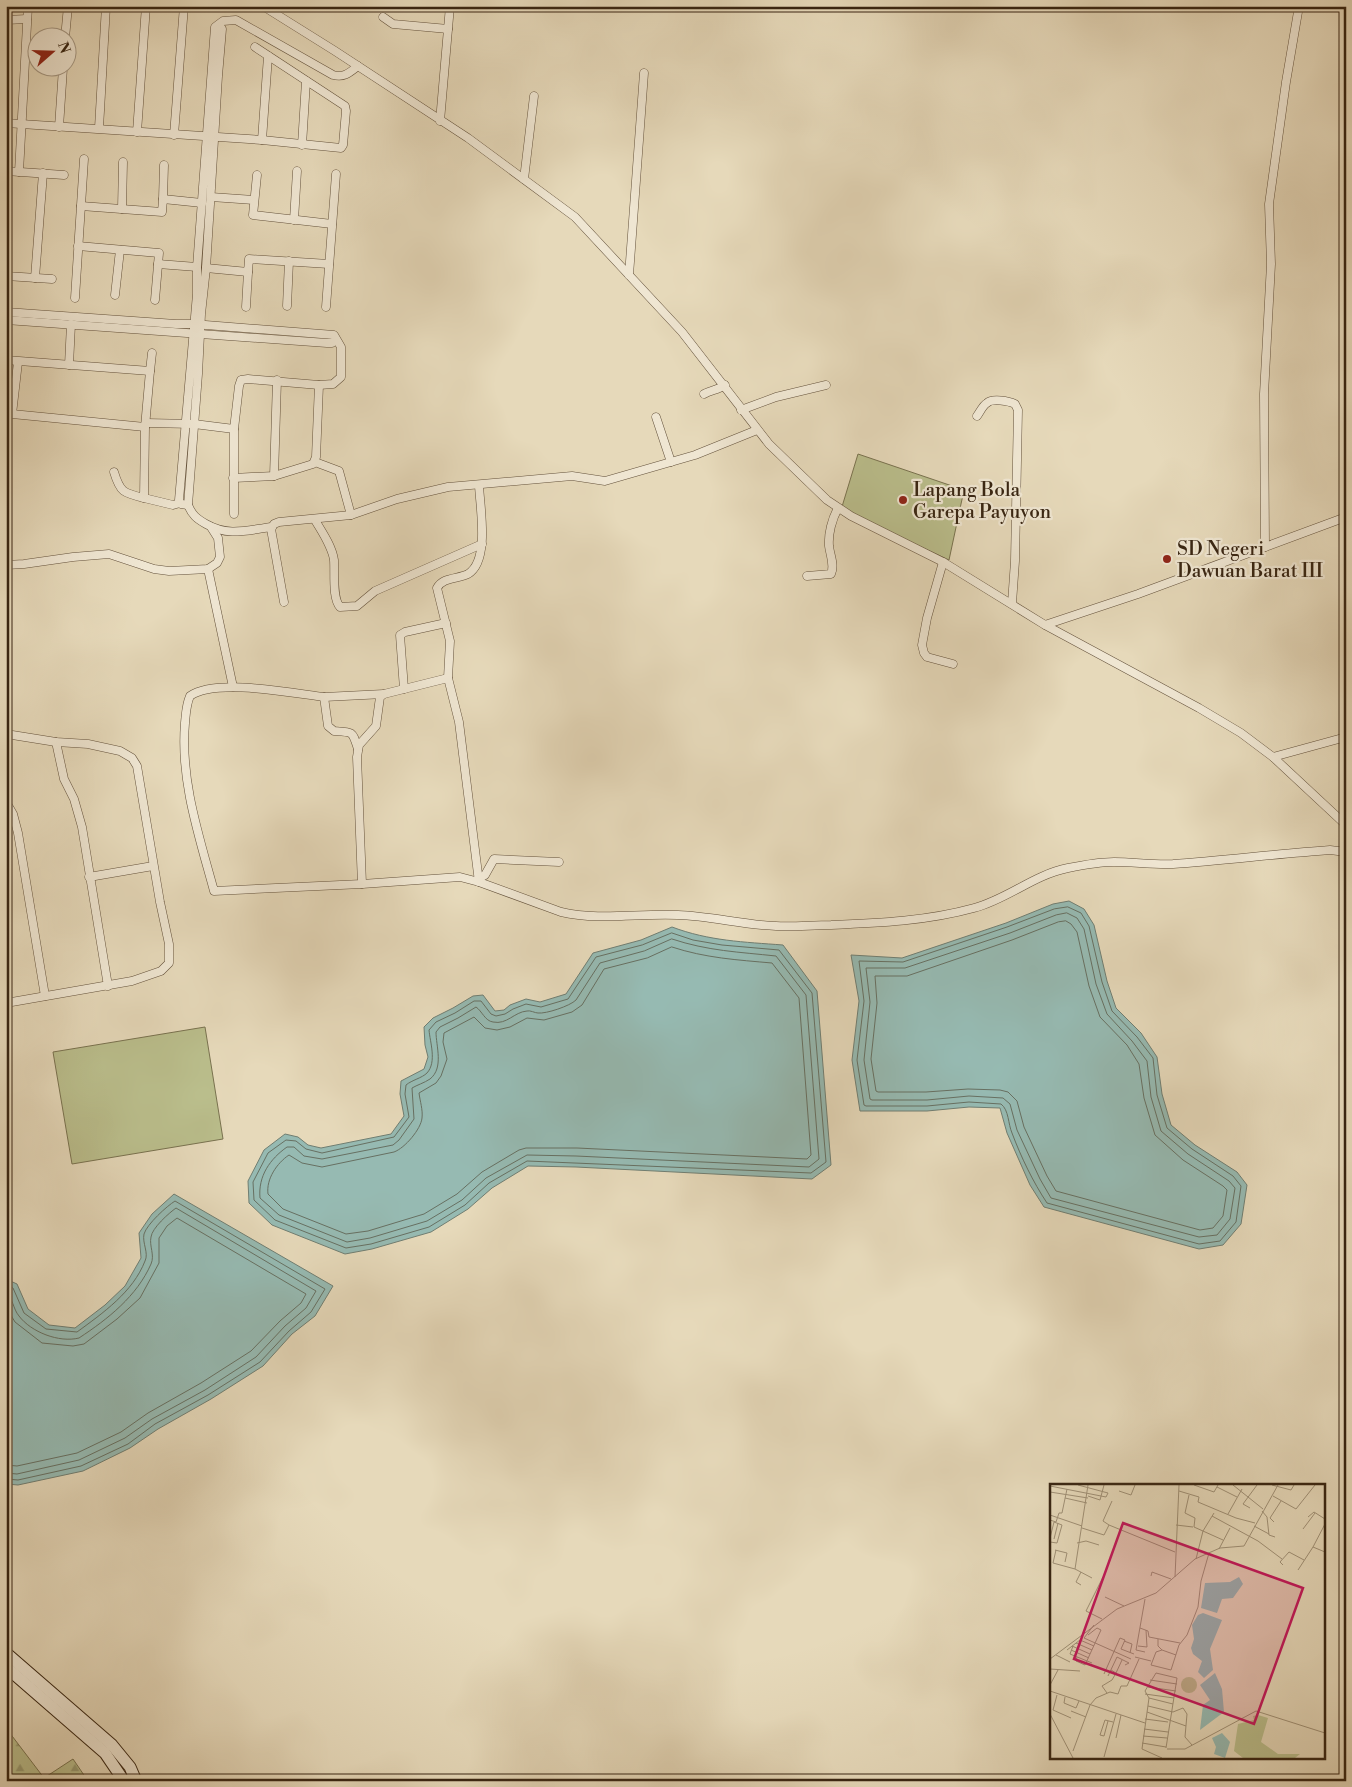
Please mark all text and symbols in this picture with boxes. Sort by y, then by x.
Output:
north arrow [28,28,78,78]
text: N [53,40,74,56]
place label: Lapang Bola Garepa Payuyon [913,478,1051,524]
marker: Lapang Bola Garepa Payuyon [897,494,909,506]
place label: SD Negeri Dawuan Barat III [1177,537,1323,583]
marker: SD Negeri Dawuan Barat III [1161,553,1173,565]
inset map [1050,1484,1324,1760]

